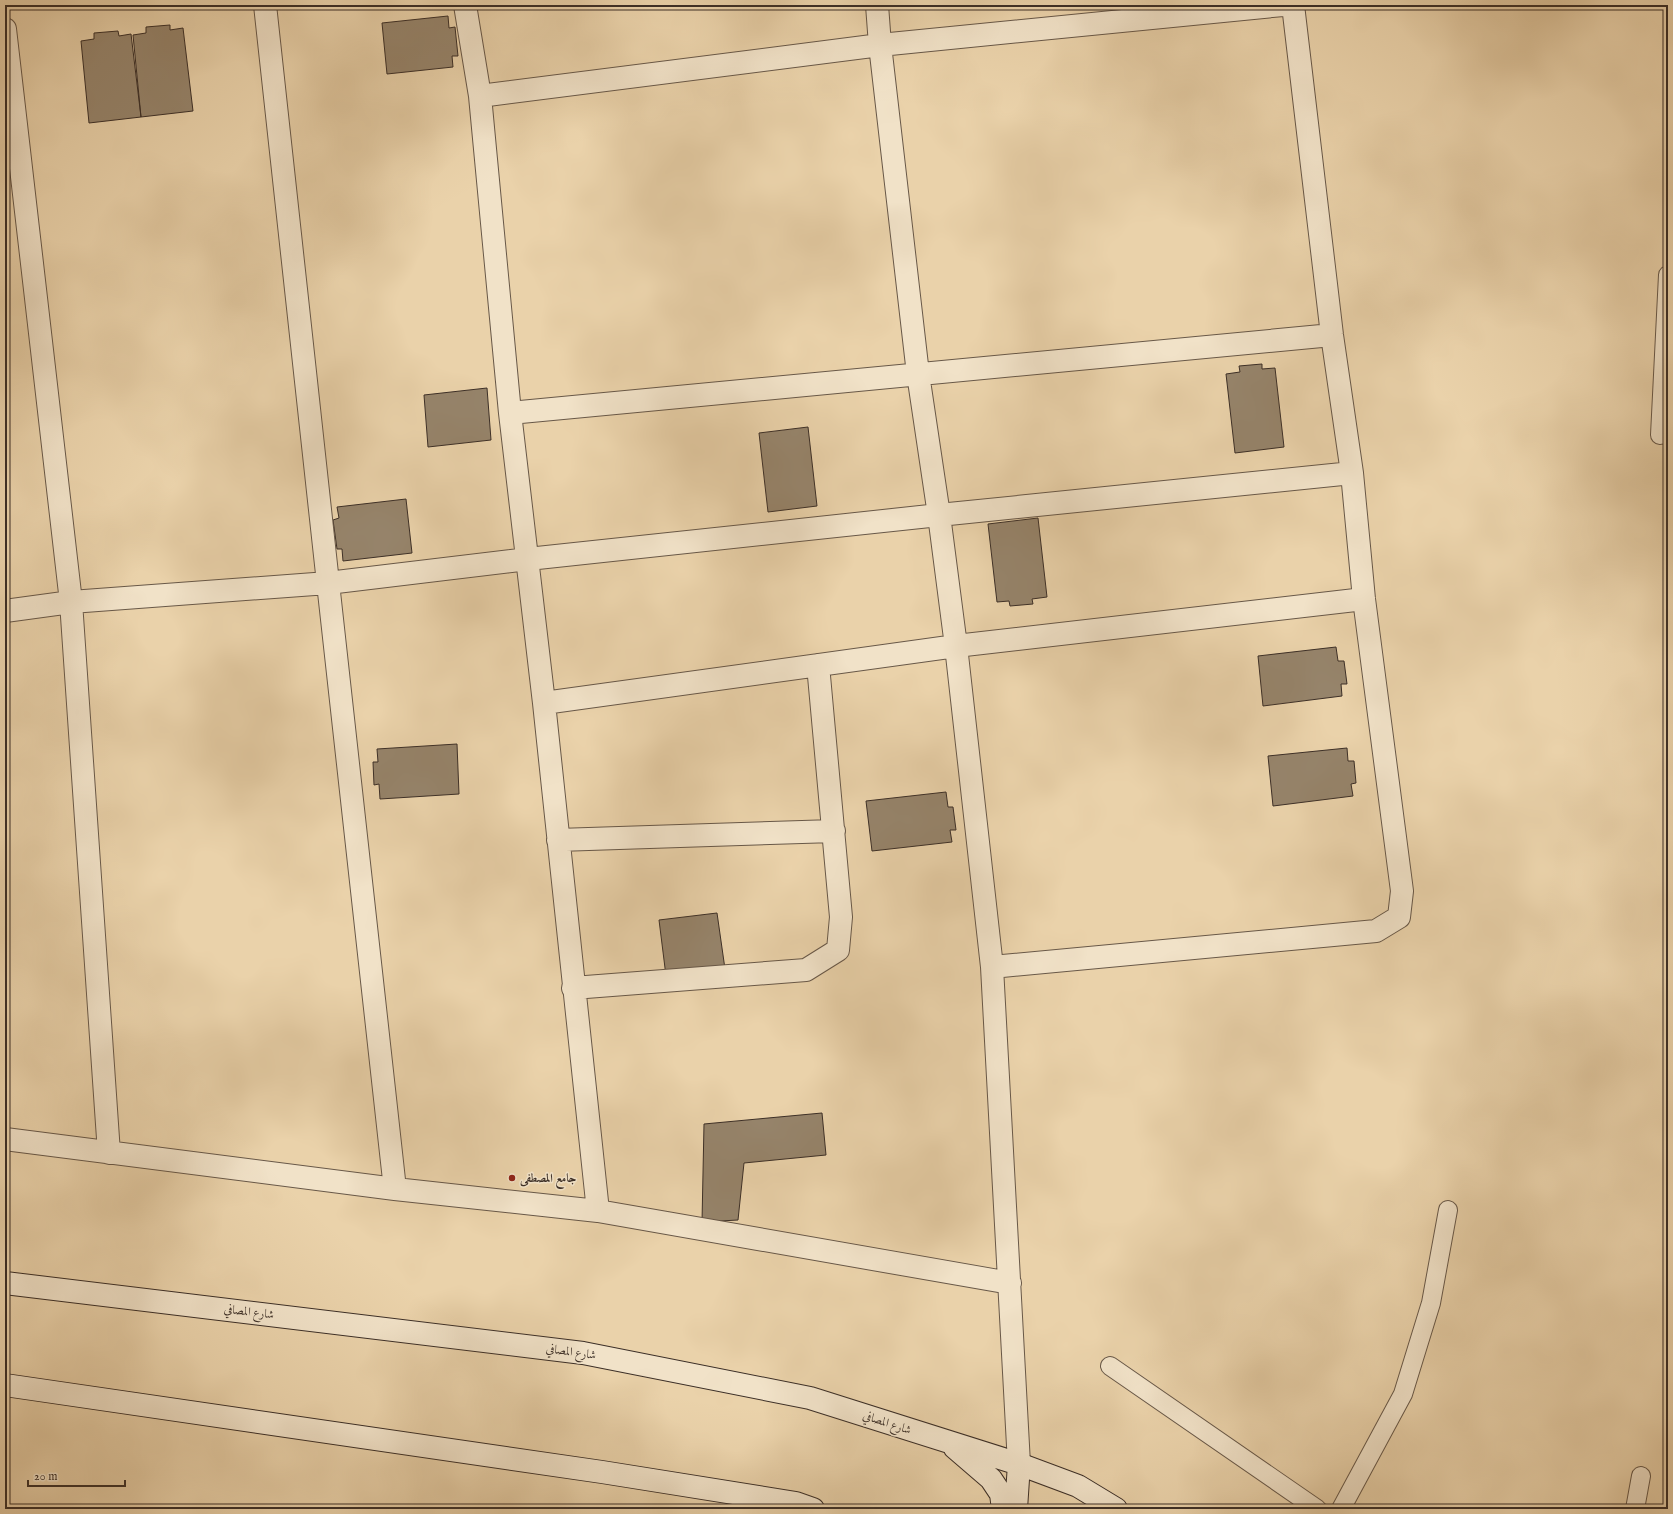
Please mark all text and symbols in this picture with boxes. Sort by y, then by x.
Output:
place label: جامع المصطفى [519,1171,576,1190]
marker: جامع المصطفى [507,1173,517,1183]
street label: شارع المصافي [223,1301,275,1326]
street label: شارع المصافي [545,1341,597,1366]
street label: شارع المصافي [860,1408,913,1441]
scale bar [28,1462,125,1488]
text: 20 m [34,1469,57,1484]

